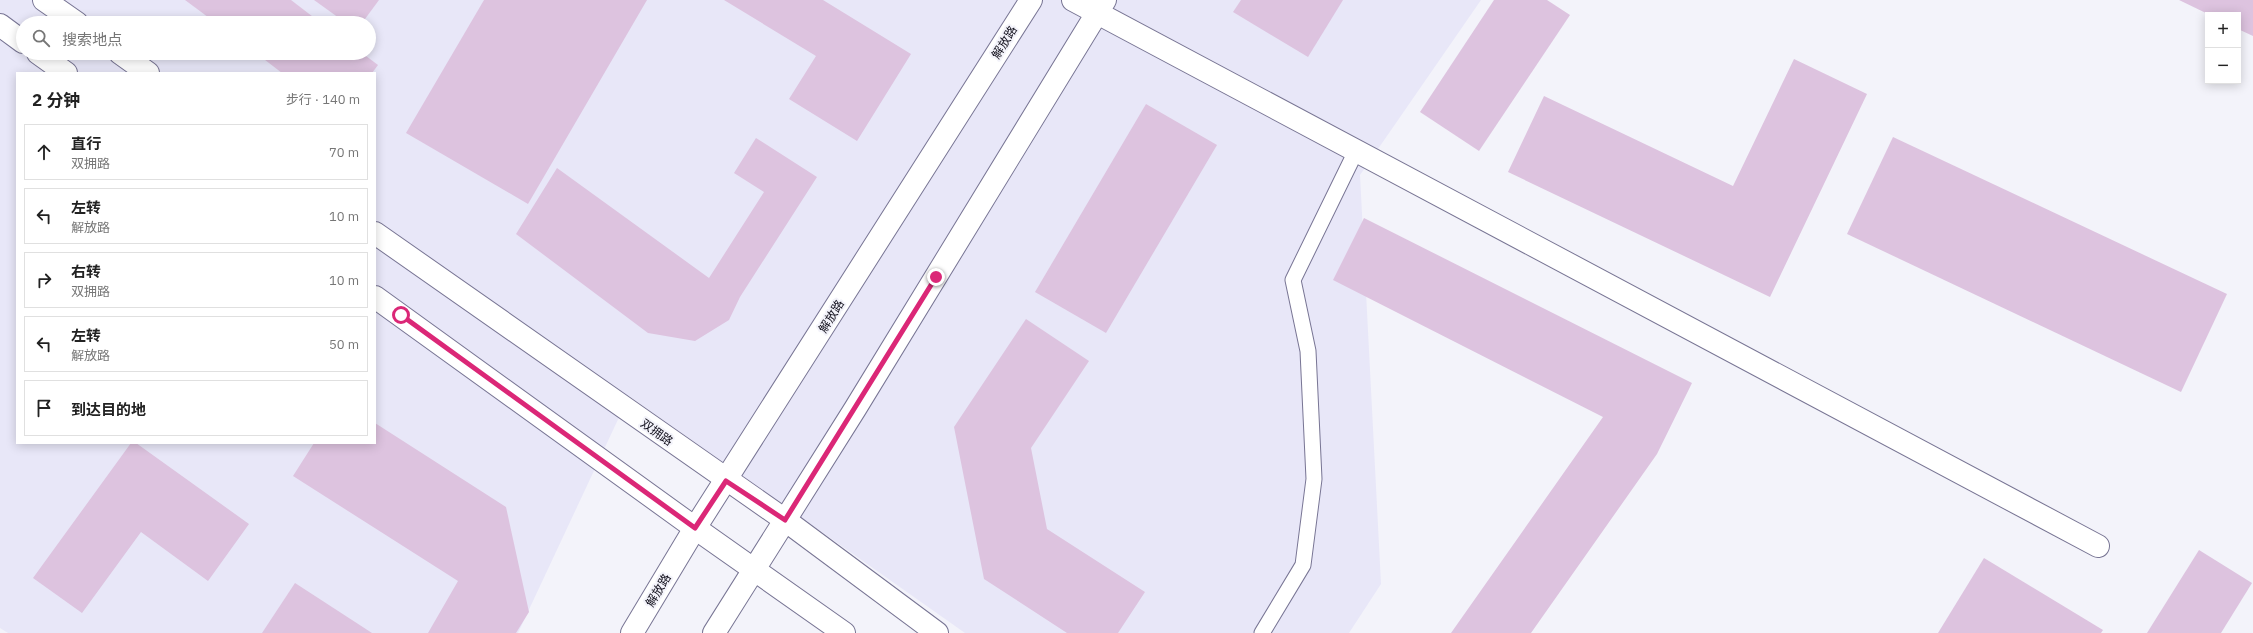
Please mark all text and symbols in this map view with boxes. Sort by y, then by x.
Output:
map controls [2205,12,2241,84]
button: + [2205,12,2241,48]
search box [16,16,376,60]
street label: 解放路 [988,23,1020,61]
icon: search [30,27,52,49]
text: 搜索地点 [62,30,122,49]
button: − [2205,48,2241,84]
text: 2 分钟 [32,89,80,111]
text: 步行 · 140 m [286,91,360,108]
text: 直行 [71,134,101,153]
icon: ahead [33,141,55,163]
text: 70 m [329,144,359,161]
text: 双拥路 [71,155,110,172]
text: 左转 [71,198,101,217]
icon: left [33,205,55,227]
text: 10 m [329,208,359,225]
text: 解放路 [71,219,110,236]
text: 右转 [71,262,101,281]
route end [927,268,945,286]
icon: right [33,269,55,291]
text: 10 m [329,272,359,289]
text: 双拥路 [71,283,110,300]
street label: 解放路 [815,297,847,335]
route start [392,306,410,324]
text: 左转 [71,326,101,345]
icon: left [33,333,55,355]
text: 50 m [329,336,359,353]
text: 解放路 [71,347,110,364]
icon: arrive [33,397,55,419]
text: 到达目的地 [71,400,146,419]
street label: 双拥路 [638,416,676,448]
street label: 解放路 [642,571,674,609]

